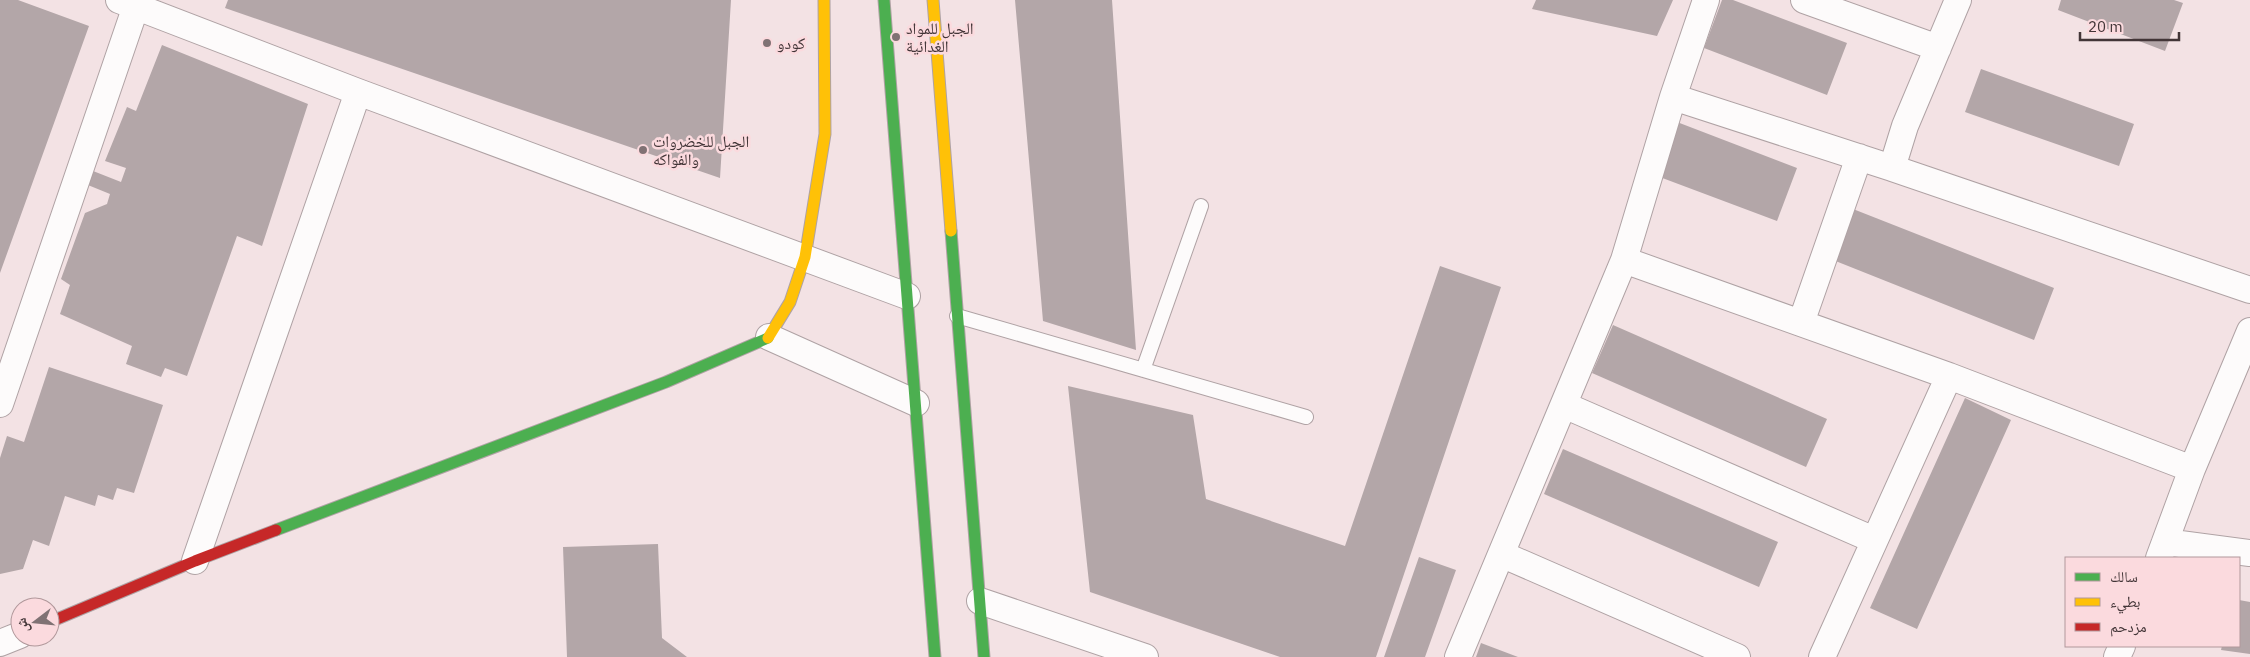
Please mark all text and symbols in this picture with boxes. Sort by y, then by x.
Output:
scale bar [2080,10,2179,42]
text: 20 m [2088,17,2123,36]
place label: الجبل للمواد الغدائية [906,18,974,56]
marker: الجبل للمواد الغدائية [890,31,902,43]
place label: كودو [777,33,806,53]
marker: كودو [761,37,773,49]
place label: الجبل للخضروات والفواكه [653,131,749,169]
marker: الجبل للخضروات والفواكه [637,144,649,156]
legend [2065,557,2240,647]
text: سالك [2110,567,2138,586]
text: بطيء [2110,592,2140,614]
north arrow [10,597,60,647]
text: ش [12,616,33,635]
text: مزدحم [2110,617,2147,637]

